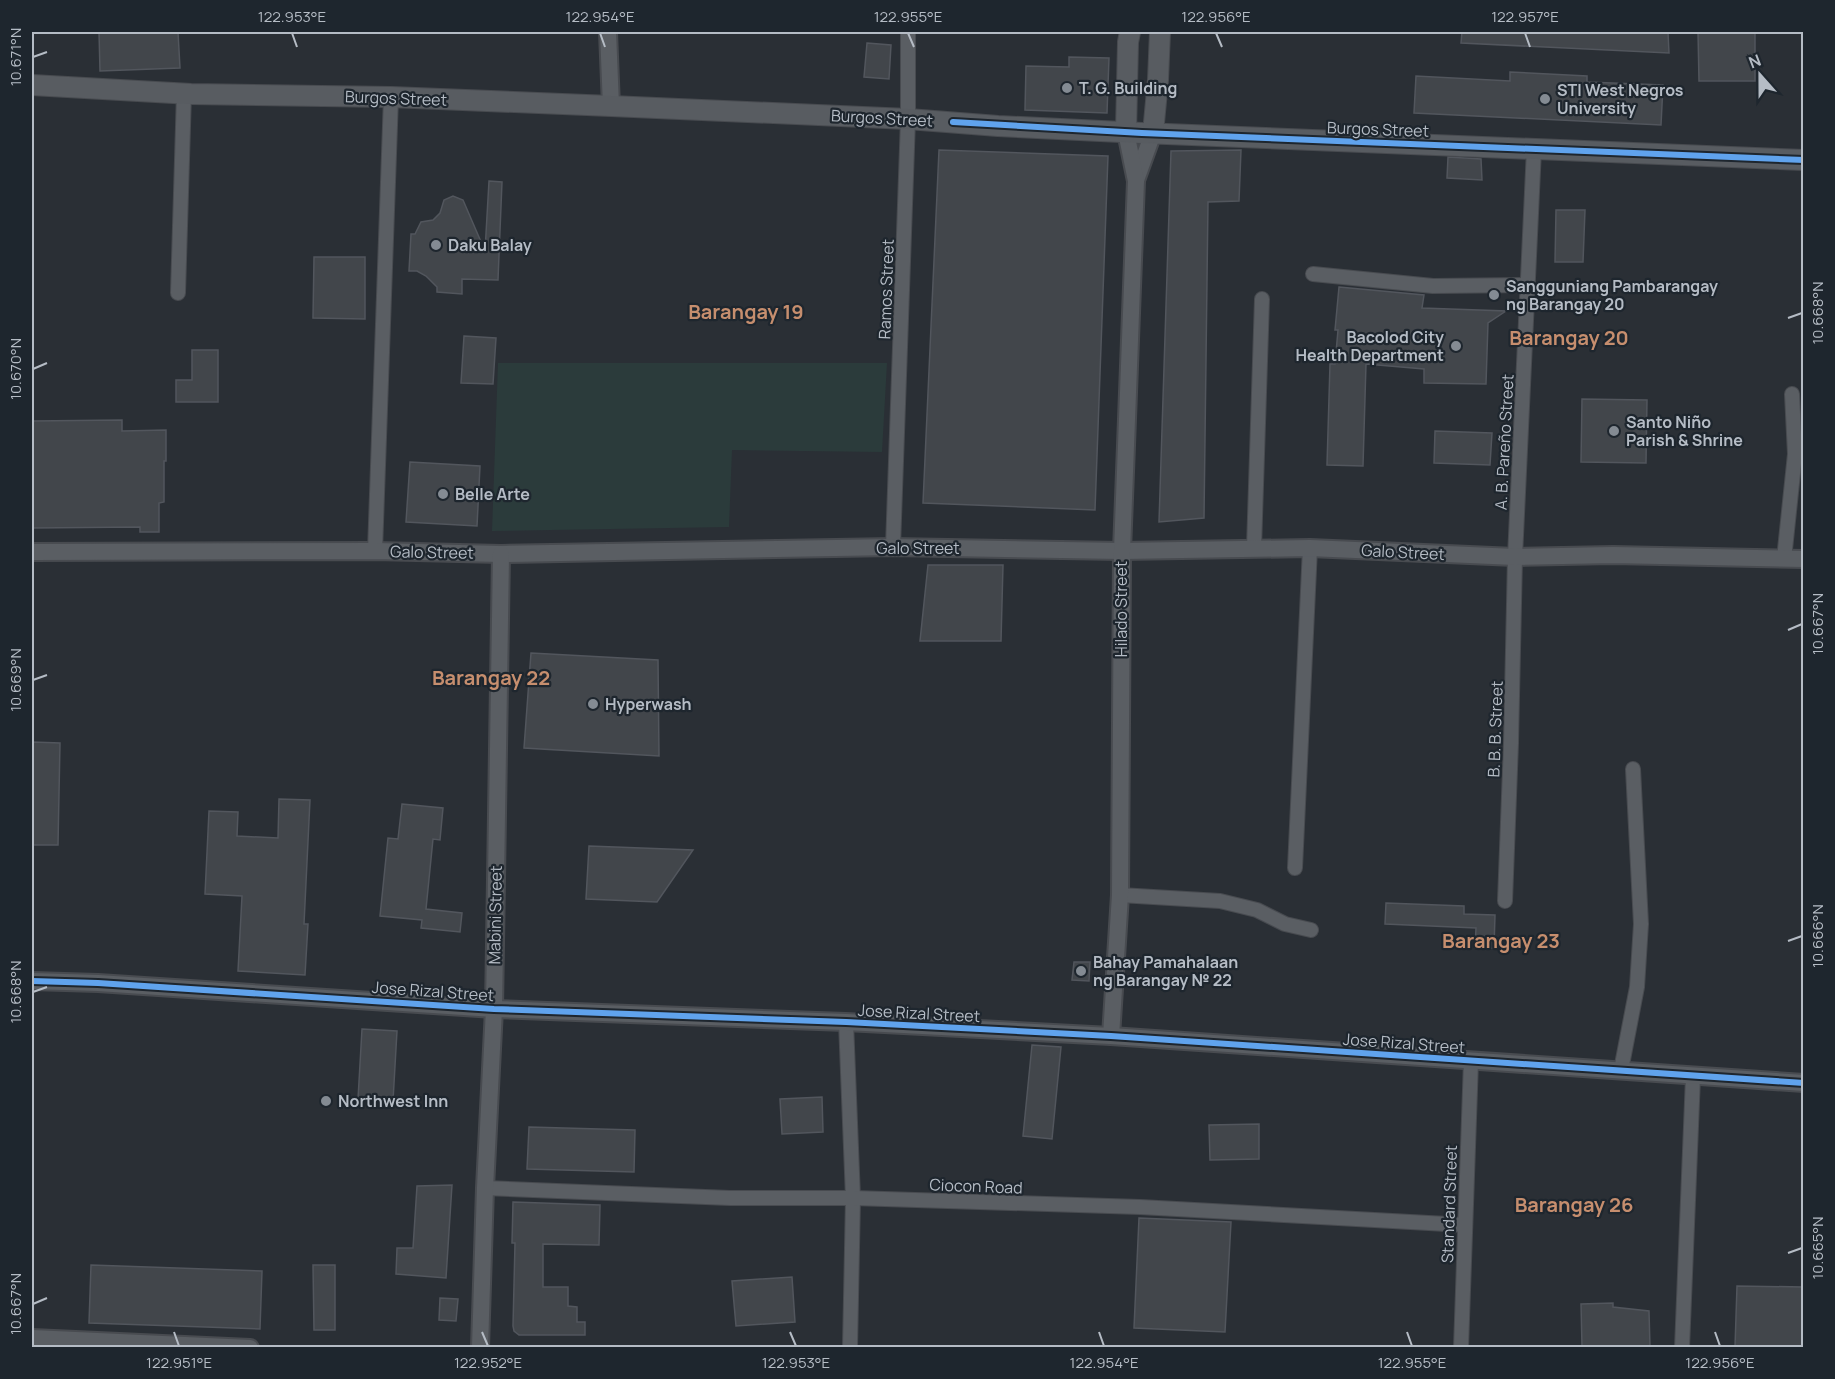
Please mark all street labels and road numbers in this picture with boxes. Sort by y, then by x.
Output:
street label: Burgos Street [345,85,447,111]
street label: Burgos Street [830,104,934,132]
street label: Burgos Street [1327,116,1429,142]
street label: Ramos Street [873,238,899,340]
street label: A. B. Pareño Street [1489,373,1519,511]
street label: Galo Street [876,537,960,559]
street label: Galo Street [1361,539,1445,565]
street label: Galo Street [390,540,474,564]
street label: Hilado Street [1110,561,1132,657]
street label: B. B. B. Street [1482,680,1508,778]
street label: Mabini Street [483,865,507,965]
street label: Jose Rizal Street [371,976,495,1006]
street label: Jose Rizal Street [857,999,981,1027]
street label: Jose Rizal Street [1342,1028,1466,1058]
street label: Standard Street [1436,1145,1462,1263]
street label: Ciocon Road [929,1173,1023,1199]

